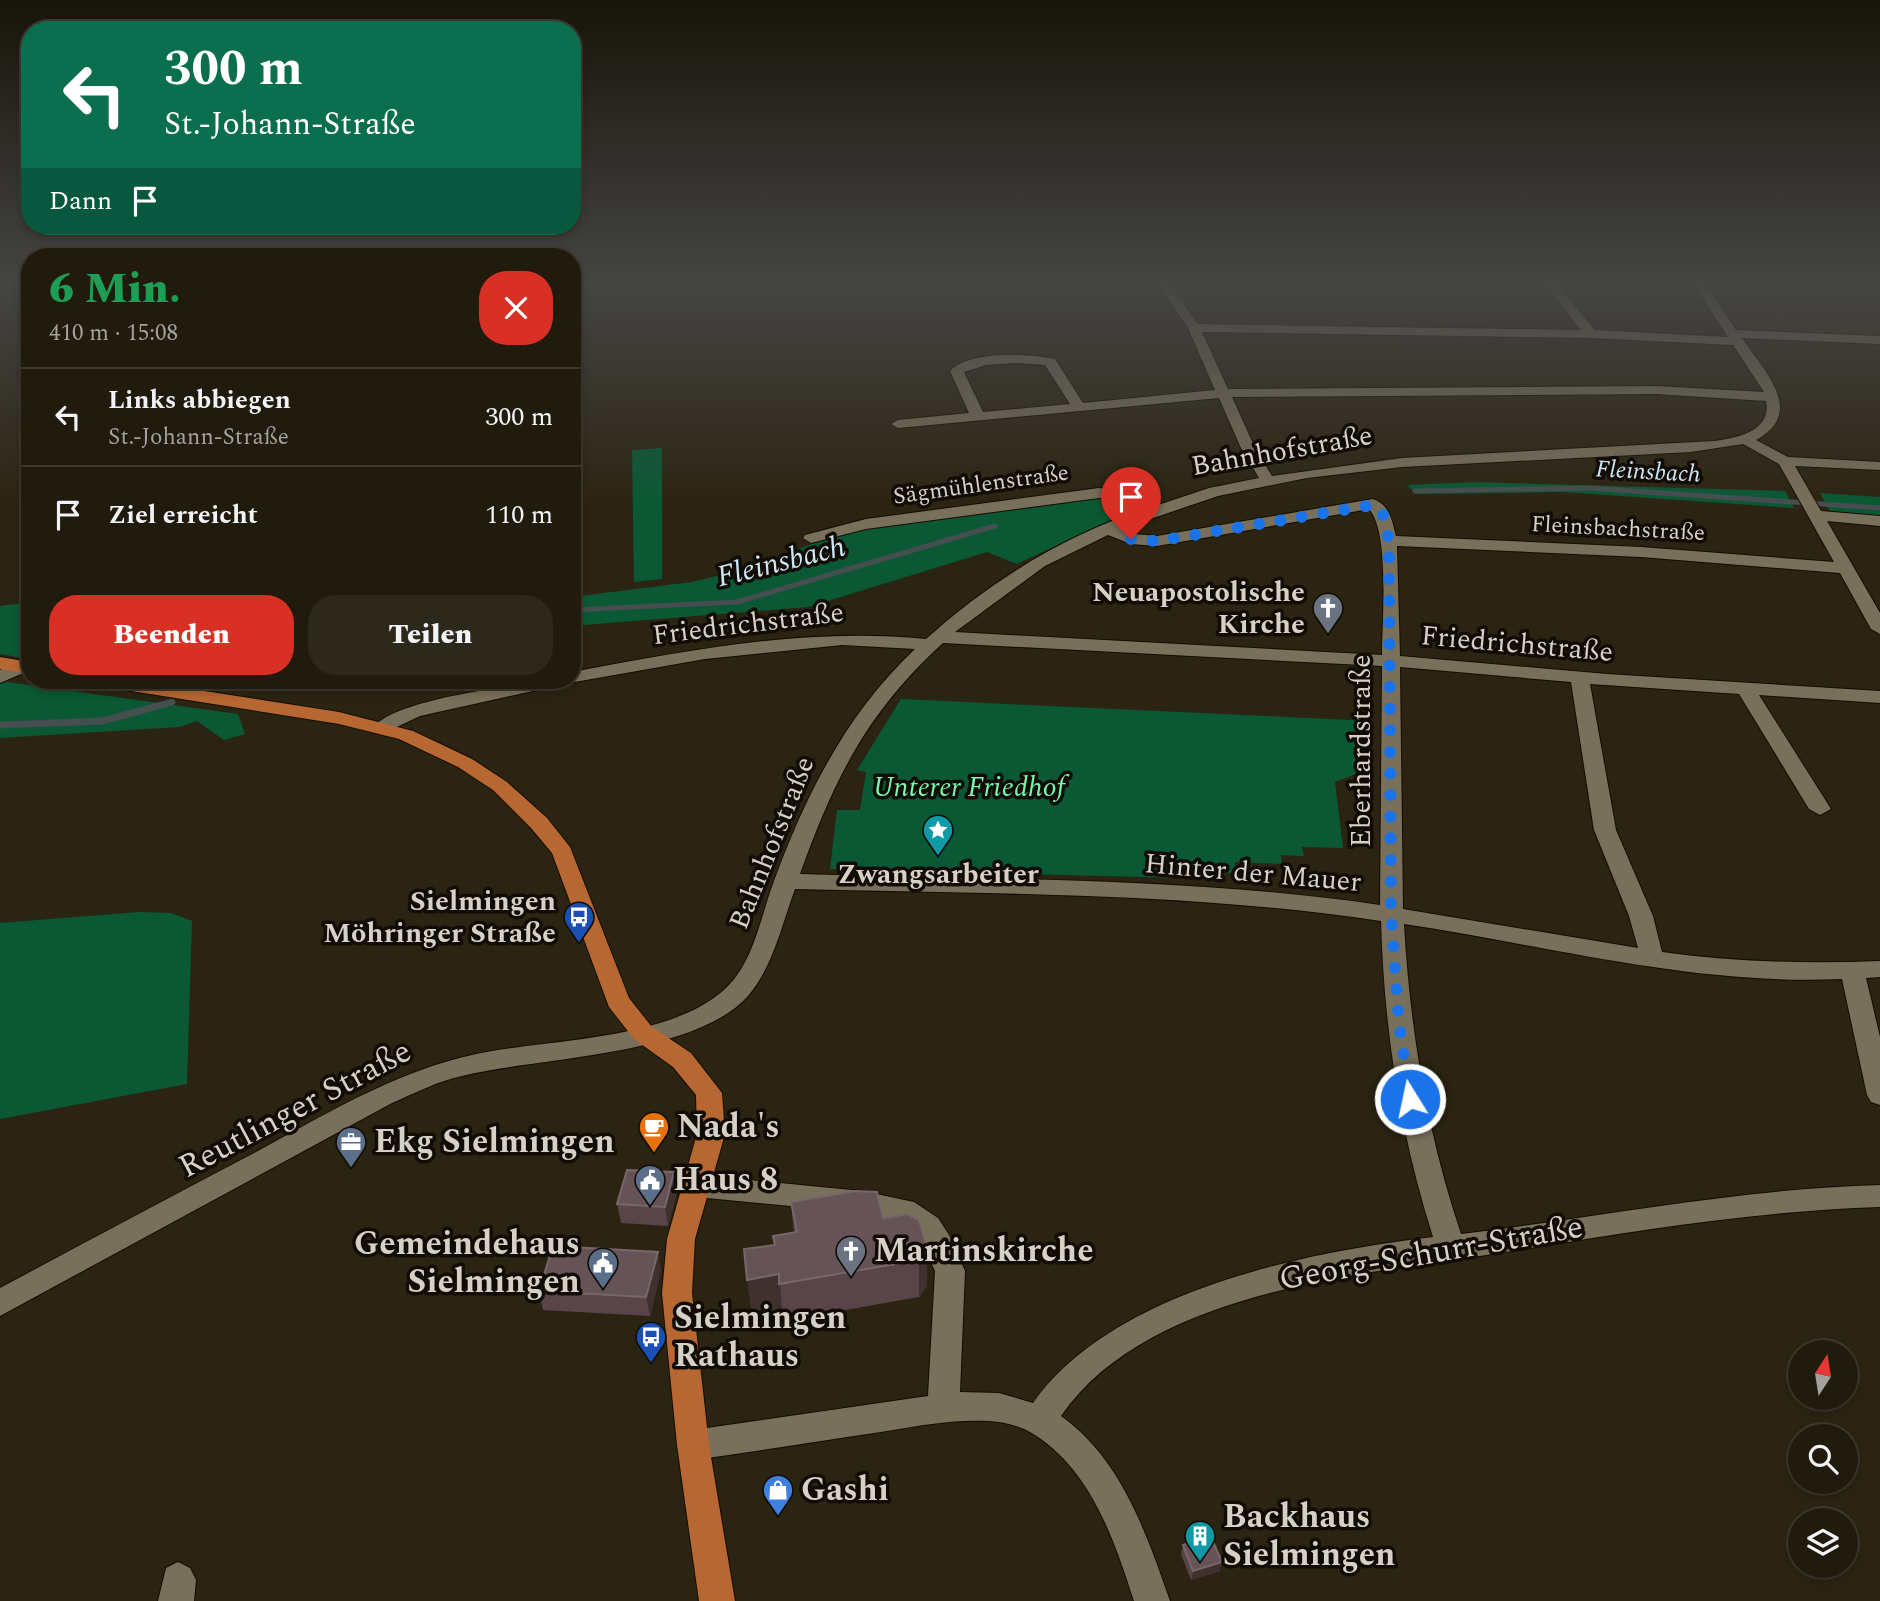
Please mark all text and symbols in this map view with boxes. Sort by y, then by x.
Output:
text: 300 m [164,32,303,107]
icon: left [49,49,140,140]
text: St.-Johann-Straße [164,100,416,149]
text: Dann [49,181,112,221]
icon: arrive [126,182,164,220]
text: 6 Min. [49,258,181,321]
button: close [479,271,553,345]
text: 410 m · 15:08 [49,316,178,351]
text: Links abbiegen [108,380,291,420]
text: 300 m [485,397,553,437]
icon: left [49,398,87,436]
street label: Bahnhofstraße [1188,414,1376,488]
text: St.-Johann-Straße [108,420,289,455]
water label: Fleinsbach [1595,451,1701,493]
street label: Sägmühlenstraße [891,455,1071,515]
pin [1101,467,1161,539]
icon: arrive [1112,478,1150,516]
text: Ziel erreicht [108,495,258,535]
text: 110 m [485,495,553,535]
icon: arrive [49,496,87,534]
street label: Fleinsbachstraße [1530,507,1706,551]
water label: Fleinsbach [712,524,850,600]
place label: Neuapostolische Kirche [1092,571,1305,646]
street label: Friedrichstraße [650,591,846,657]
church icon: Neuapostolische Kirche [1311,591,1345,635]
button: Beenden [49,595,294,675]
button: Teilen [308,595,553,675]
street label: Friedrichstraße [1419,614,1615,674]
street label: Eberhardstraße [1340,655,1383,847]
street label: Bahnhofstraße [718,750,826,936]
park label: Unterer Friedhof [873,766,1069,809]
place icon: Zwangsarbeiter [921,813,955,857]
street label: Hinter der Mauer [1143,842,1363,904]
place label: Zwangsarbeiter [837,853,1039,896]
place label: Sielmingen Möhringer Straße [323,880,556,955]
bus stop icon: Sielmingen Möhringer Straße [562,900,596,944]
street label: Reutlinger Straße [170,1027,420,1191]
position arrow [1373,1062,1447,1136]
place label: Nada's [677,1102,780,1152]
cafe icon: Nada's [637,1110,671,1154]
place label: Ekg Sielmingen [374,1117,615,1167]
office icon: Ekg Sielmingen [334,1125,368,1169]
place label: Haus 8 [673,1155,778,1205]
public building icon: Haus 8 [633,1163,667,1207]
street label: Georg-Schurr-Straße [1275,1202,1587,1304]
place label: Gemeindehaus Sielmingen [354,1219,580,1307]
place label: Martinskirche [874,1226,1094,1276]
church icon: Martinskirche [834,1234,868,1278]
public building icon: Gemeindehaus Sielmingen [586,1246,620,1290]
place label: Sielmingen Rathaus [674,1293,846,1381]
bus stop icon: Sielmingen Rathaus [634,1320,668,1364]
north arrow [1788,1340,1858,1410]
map controls [1788,1340,1858,1578]
button: search [1788,1424,1858,1494]
place label: Gashi [801,1465,889,1515]
shop icon: Gashi [761,1473,795,1517]
place label: Backhaus Sielmingen [1223,1492,1395,1580]
button: layers [1788,1508,1858,1578]
building icon: Backhaus Sielmingen [1183,1519,1217,1563]

